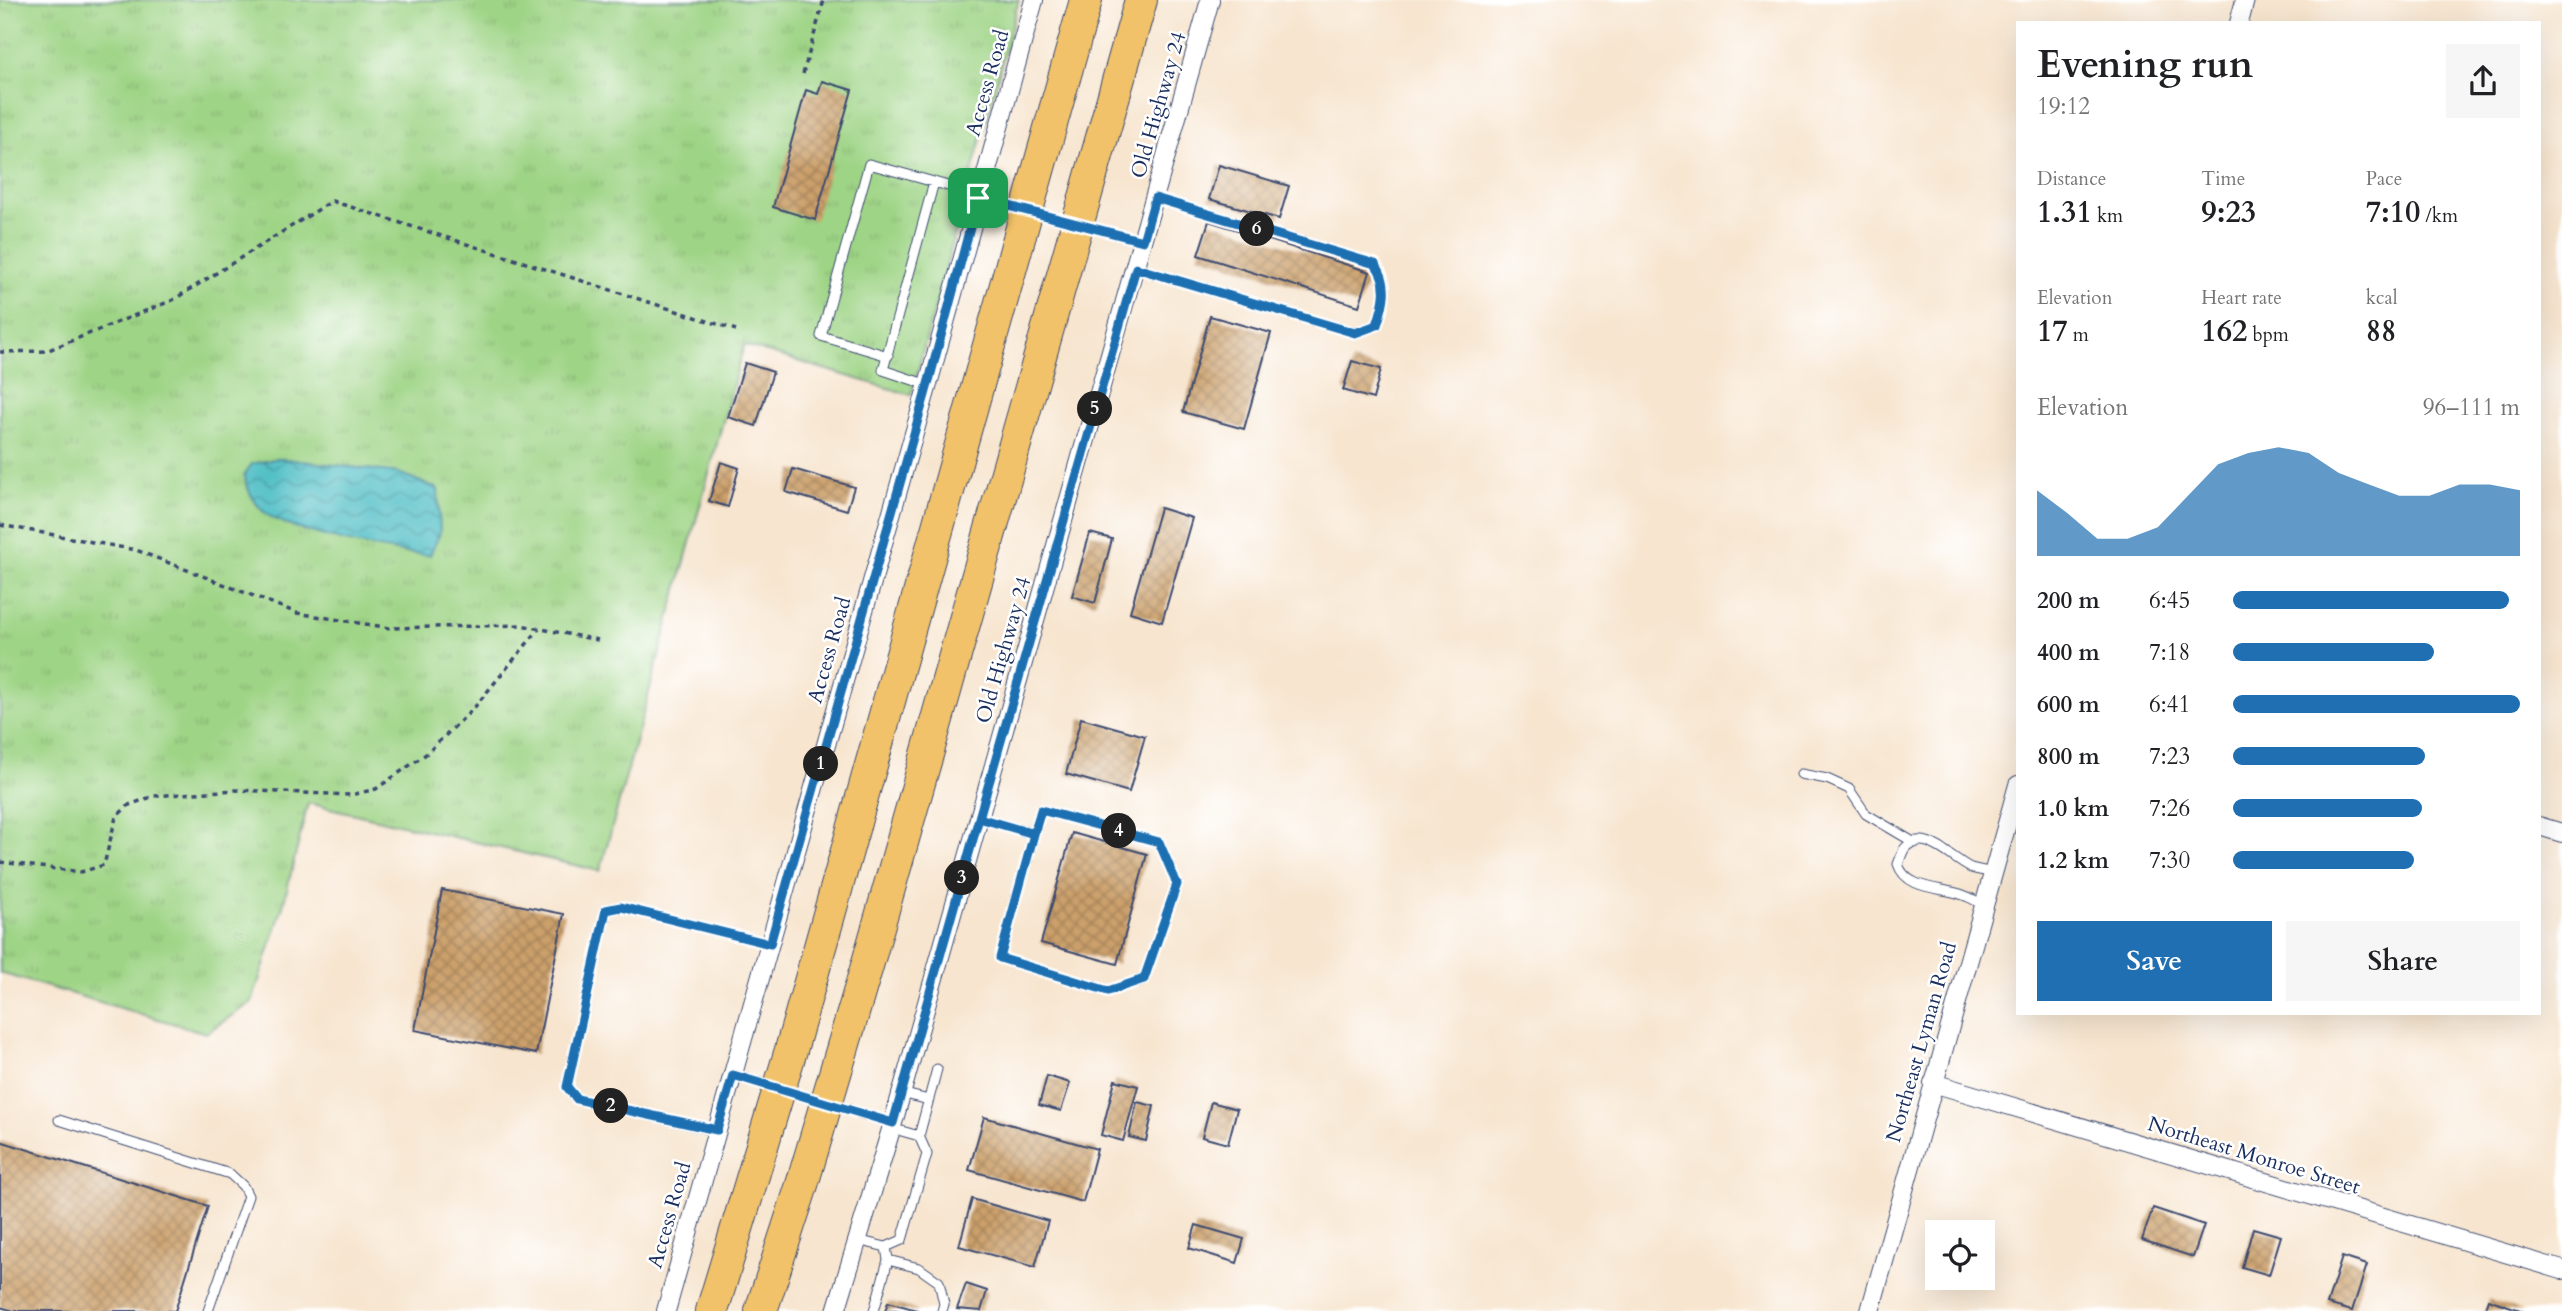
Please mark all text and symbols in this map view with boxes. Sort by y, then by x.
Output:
street label: Access Road [958,27,1017,140]
street label: Old Highway 24 [1124,28,1193,182]
text: Evening run [2037,39,2253,91]
button: share [2446,44,2520,118]
text: 19:12 [2037,91,2090,122]
text: Distance [2037,166,2106,192]
text: Time [2201,166,2245,192]
text: Pace [2366,166,2402,192]
pin [948,168,1008,228]
icon: arrive [959,179,997,217]
text: 1.31 [2037,192,2092,233]
text: 9:23 [2201,192,2256,233]
text: 7:10 [2366,192,2420,233]
text: km [2092,203,2123,229]
text: /km [2420,203,2458,229]
pin: 6 [1240,212,1274,246]
text: 6 [1252,215,1261,241]
text: Elevation [2037,285,2112,311]
text: Heart rate [2201,285,2282,311]
text: kcal [2366,285,2398,311]
text: 17 [2037,311,2068,352]
text: 162 [2201,311,2247,352]
text: 88 [2366,311,2396,352]
text: m [2068,322,2089,348]
text: bpm [2247,322,2289,348]
pin: 5 [1078,392,1112,426]
text: Elevation [2037,392,2128,423]
text: 96–111 m [2423,392,2520,423]
text: 5 [1090,395,1099,421]
street label: Old Highway 24 [969,573,1038,727]
text: 200 m [2037,585,2100,616]
text: 6:45 [2149,585,2190,616]
street label: Access Road [800,594,859,707]
text: 400 m [2037,637,2100,668]
text: 7:18 [2149,637,2190,668]
text: 600 m [2037,689,2100,720]
text: 6:41 [2149,689,2190,720]
text: 800 m [2037,741,2100,772]
text: 7:23 [2149,741,2190,772]
pin: 1 [804,746,838,782]
text: 1 [816,750,825,776]
text: 1.0 km [2037,793,2109,824]
text: 7:26 [2149,793,2190,824]
pin: 4 [1102,814,1136,848]
text: 4 [1114,817,1123,843]
text: 1.2 km [2037,845,2109,876]
text: 7:30 [2149,845,2190,876]
pin: 3 [944,860,979,896]
text: 3 [957,864,966,890]
button: Save [2037,921,2272,1001]
button: Share [2286,921,2520,1001]
street label: Northeast Lyman Road [1879,938,1964,1146]
pin: 2 [594,1088,628,1124]
text: 2 [606,1092,615,1118]
street label: Northeast Monroe Street [2144,1109,2364,1202]
street label: Access Road [640,1159,699,1272]
map controls [1925,1220,1995,1290]
button: locate [1925,1220,1995,1290]

